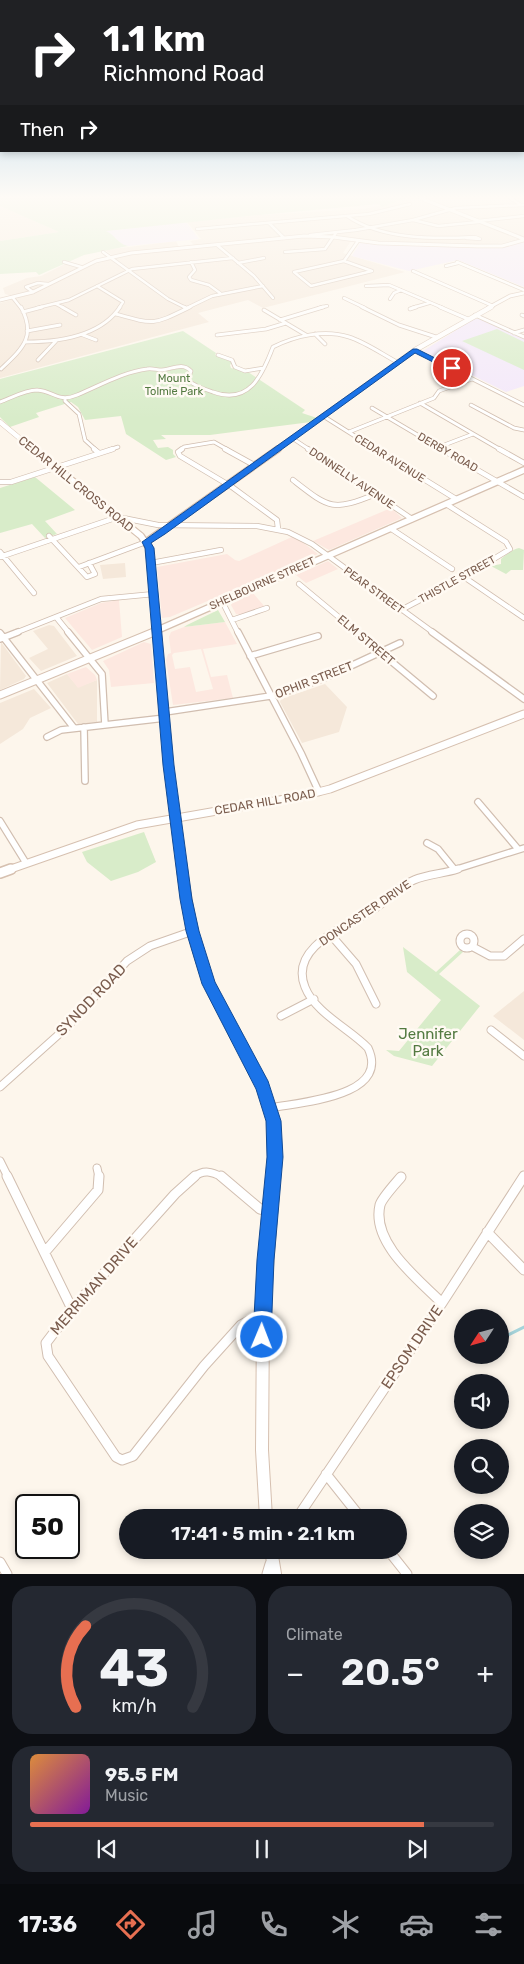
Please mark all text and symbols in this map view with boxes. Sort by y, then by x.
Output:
text: 1.1 km [103,18,205,60]
icon: right [20,20,85,85]
text: Richmond Road [103,60,264,87]
icon: right [74,115,102,143]
text: Then [20,118,64,141]
pin [431,347,473,389]
icon: arrive [438,354,466,382]
park label: Mount Tolmie Park [145,372,204,398]
street label: DERBY ROAD [415,430,480,475]
street label: CEDAR AVENUE [352,431,428,486]
street label: CEDAR HILL CROSS ROAD [16,433,136,535]
street label: DONNELLY AVENUE [307,445,397,512]
street label: THISTLE STREET [417,553,499,606]
street label: SHELBOURNE STREET [207,554,318,613]
street label: PEAR STREET [341,564,407,617]
street label: ELM STREET [335,612,397,668]
street label: OPHIR STREET [273,659,355,701]
street label: CEDAR HILL ROAD [213,786,317,818]
street label: DONCASTER DRIVE [317,877,413,949]
street label: SYNOD ROAD [52,960,130,1040]
park label: Jennifer Park [398,1025,458,1060]
street label: MERRIMAN DRIVE [47,1233,141,1339]
street label: EPSOM DRIVE [377,1302,447,1392]
north arrow [454,1309,509,1364]
map controls [454,1309,509,1559]
position arrow [235,1310,287,1362]
button: sound [454,1374,509,1429]
button: search [454,1439,509,1494]
speed limit sign: 50 [15,1494,80,1559]
button: layers [454,1504,509,1559]
text: 17:41 · 5 min · 2.1 km [171,1522,355,1545]
text: Climate [286,1625,343,1644]
text: 43 [99,1637,169,1699]
text: 20.5° [341,1649,440,1695]
text: − [286,1657,304,1690]
text: + [477,1657,494,1690]
text: km/h [112,1695,156,1716]
text: 95.5 FM [105,1763,179,1786]
text: Music [105,1786,148,1805]
icon: previous [93,1835,121,1863]
icon: pause [248,1835,276,1863]
icon: next [403,1835,431,1863]
icon: directions [113,1907,148,1942]
icon: music [185,1907,220,1942]
icon: phone [256,1907,291,1942]
icon: climate [328,1907,363,1942]
icon: car [399,1907,434,1942]
icon: filters [471,1907,506,1942]
text: 17:36 [18,1911,77,1938]

